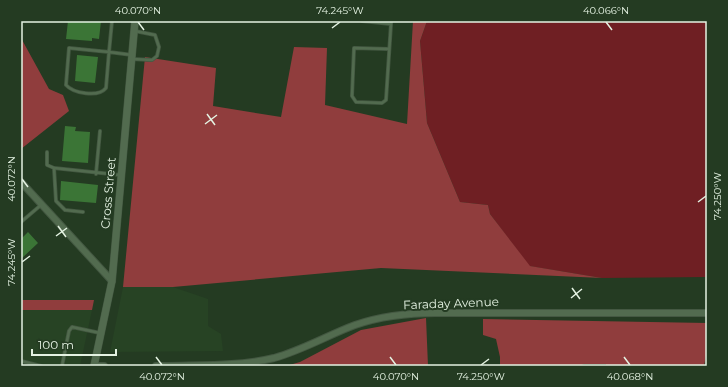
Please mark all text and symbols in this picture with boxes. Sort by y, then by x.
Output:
text: 40.070°N [115,4,161,17]
text: 74.245°W [316,4,364,17]
text: 40.066°N [583,4,629,17]
text: 40.072°N [5,156,18,202]
street label: Cross Street [97,156,119,229]
text: 74.250°W [711,172,724,220]
text: 74.245°W [5,238,18,286]
street label: Faraday Avenue [403,294,499,312]
scale bar [32,331,116,357]
text: 100 m [38,337,74,352]
text: 40.072°N [139,370,185,383]
text: 40.070°N [373,370,419,383]
text: 74.250°W [457,370,505,383]
text: 40.068°N [607,370,653,383]

